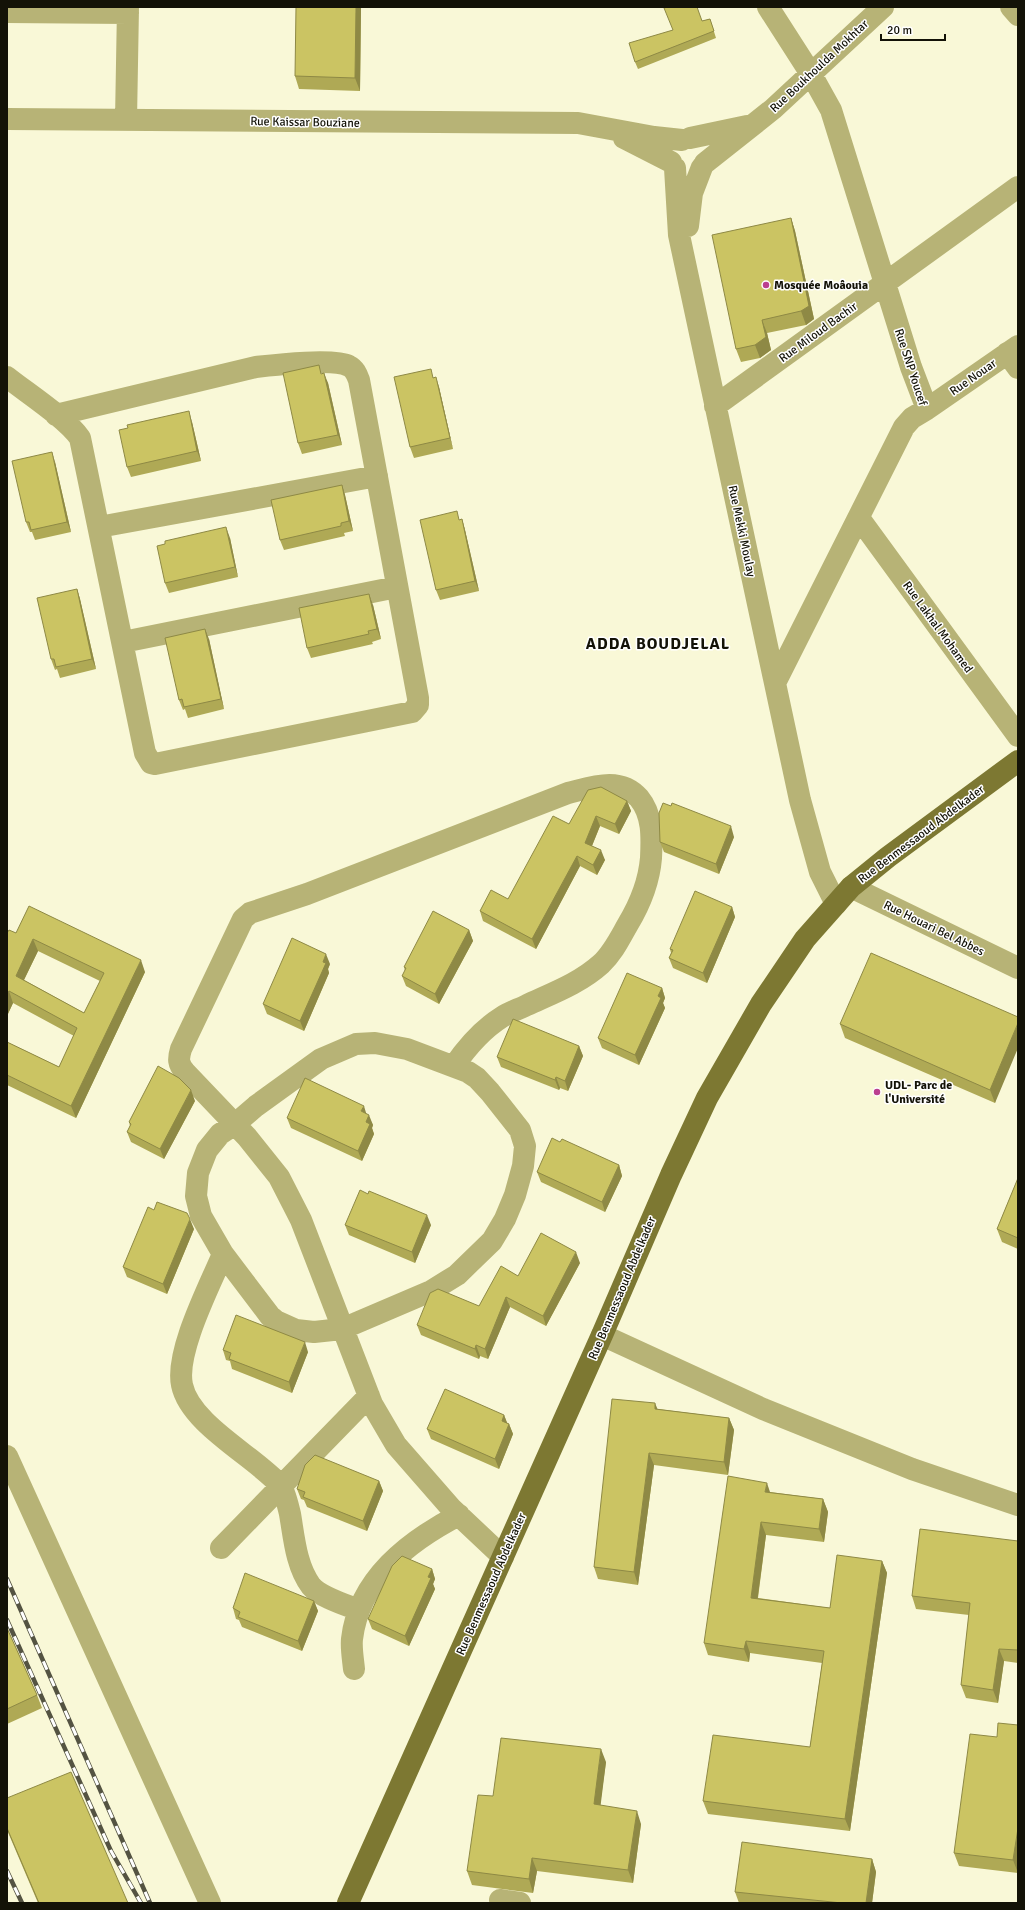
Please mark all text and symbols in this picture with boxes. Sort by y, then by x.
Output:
street label: Rue Boukhoulda Mokhtar [767,16,872,116]
scale bar [881,16,945,42]
text: 20 m [887,23,912,38]
street label: Rue Kaissar Bouziane [250,114,360,131]
place label: Mosquée Moâouia [774,278,868,293]
marker: Mosquée Moâouia [761,280,771,290]
street label: Rue Miloud Bachir [776,299,861,366]
street label: Rue SNP Youcef [891,327,930,408]
street label: Rue Nouar [947,356,1000,399]
street label: Rue Mekki Moulay [724,484,759,579]
street label: Rue Lakhal Mohamed [899,579,976,676]
district label: ADDA BOUDJELAL [586,634,730,654]
street label: Rue Benmessaoud Abdelkader [855,782,988,887]
street label: Rue Houari Bel Abbes [881,898,987,959]
place label: UDL- Parc de l'Université [885,1078,952,1107]
marker: UDL- Parc de l'Université [872,1087,882,1097]
street label: Rue Benmessaoud Abdelkader [585,1214,660,1362]
street label: Rue Benmessaoud Abdelkader [453,1510,530,1658]

